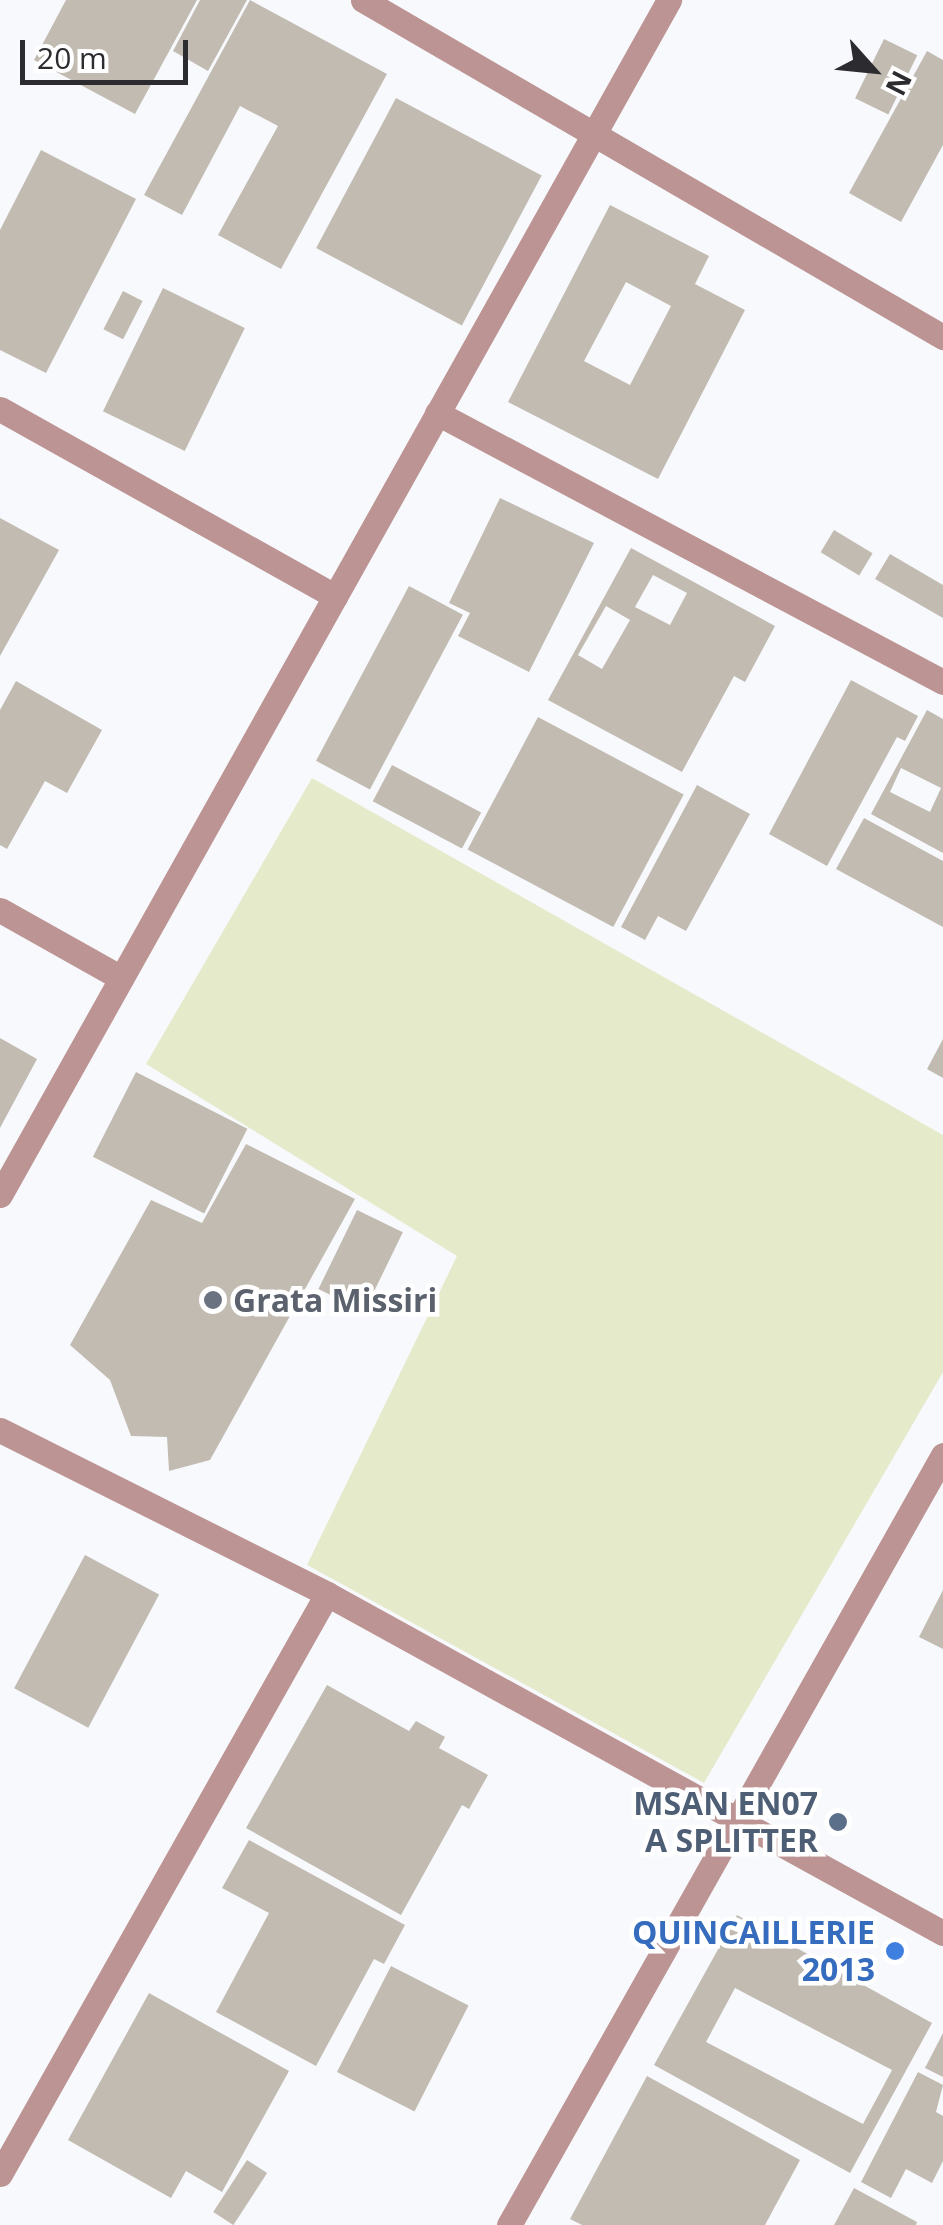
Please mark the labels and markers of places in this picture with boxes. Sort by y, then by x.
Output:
place label: Grata Missiri [233,1281,437,1319]
marker: Grata Missiri [202,1289,224,1311]
place label: MSAN EN07 A SPLITTER [633,1785,818,1860]
marker: MSAN EN07 A SPLITTER [827,1811,849,1833]
place label: QUINCAILLERIE 2013 [632,1914,875,1989]
marker: QUINCAILLERIE 2013 [884,1940,906,1962]

